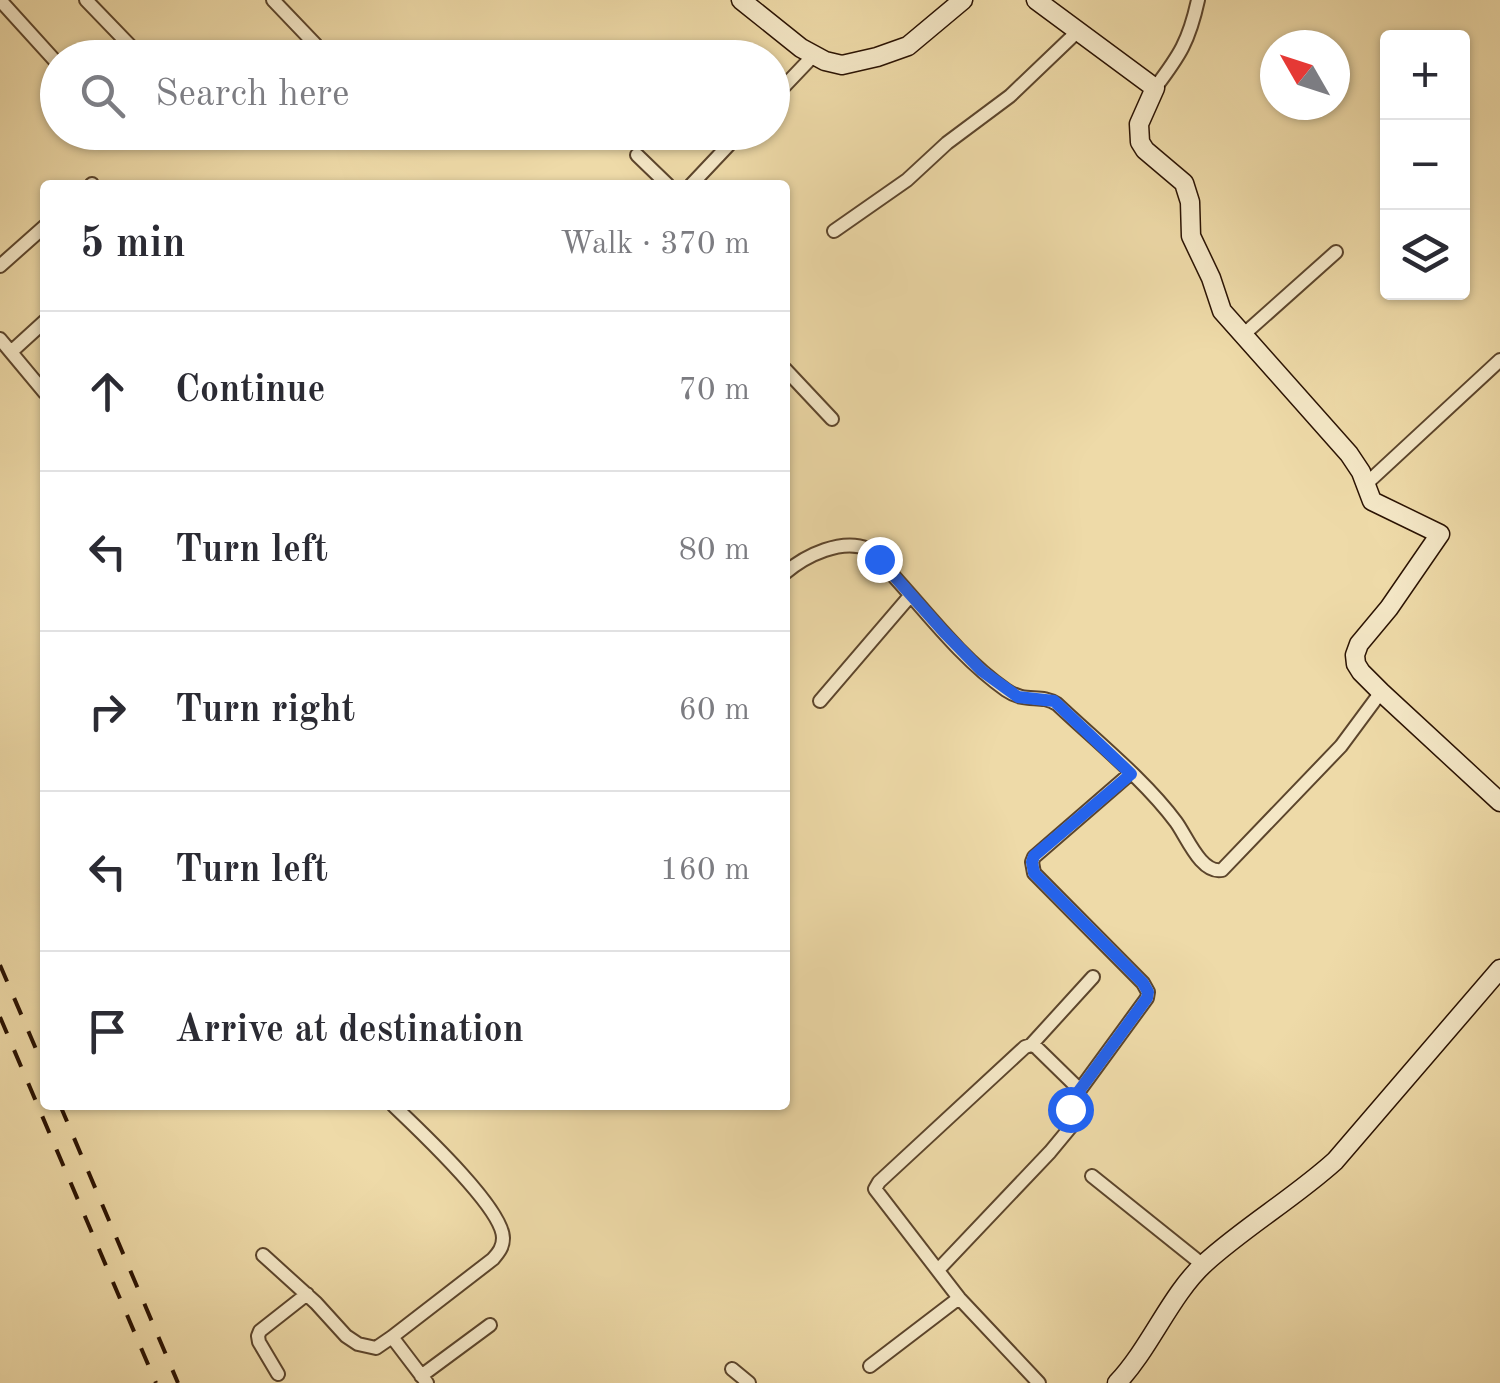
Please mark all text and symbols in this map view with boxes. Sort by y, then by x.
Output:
north arrow [1260,30,1350,120]
map controls [1380,30,1470,300]
button: + [1380,30,1470,120]
search box [40,40,790,150]
icon: search [75,68,130,123]
text: Search here [155,76,350,114]
button: − [1380,120,1470,210]
button: layers [1380,210,1470,300]
text: 5 min [80,224,186,266]
text: Walk · 370 m [560,229,750,261]
icon: ahead [80,364,135,419]
text: Continue [175,372,325,410]
text: 70 m [679,375,750,407]
icon: left [80,524,135,579]
text: Turn left [175,532,328,570]
text: 80 m [679,535,750,567]
route end [857,537,903,583]
icon: right [80,684,135,739]
text: Turn right [175,692,355,730]
text: 60 m [679,695,750,727]
icon: left [80,844,135,899]
text: Turn left [175,852,328,890]
text: 160 m [660,855,750,887]
icon: arrive [80,1004,135,1059]
text: Arrive at destination [175,1012,524,1050]
route start [1048,1087,1094,1133]

